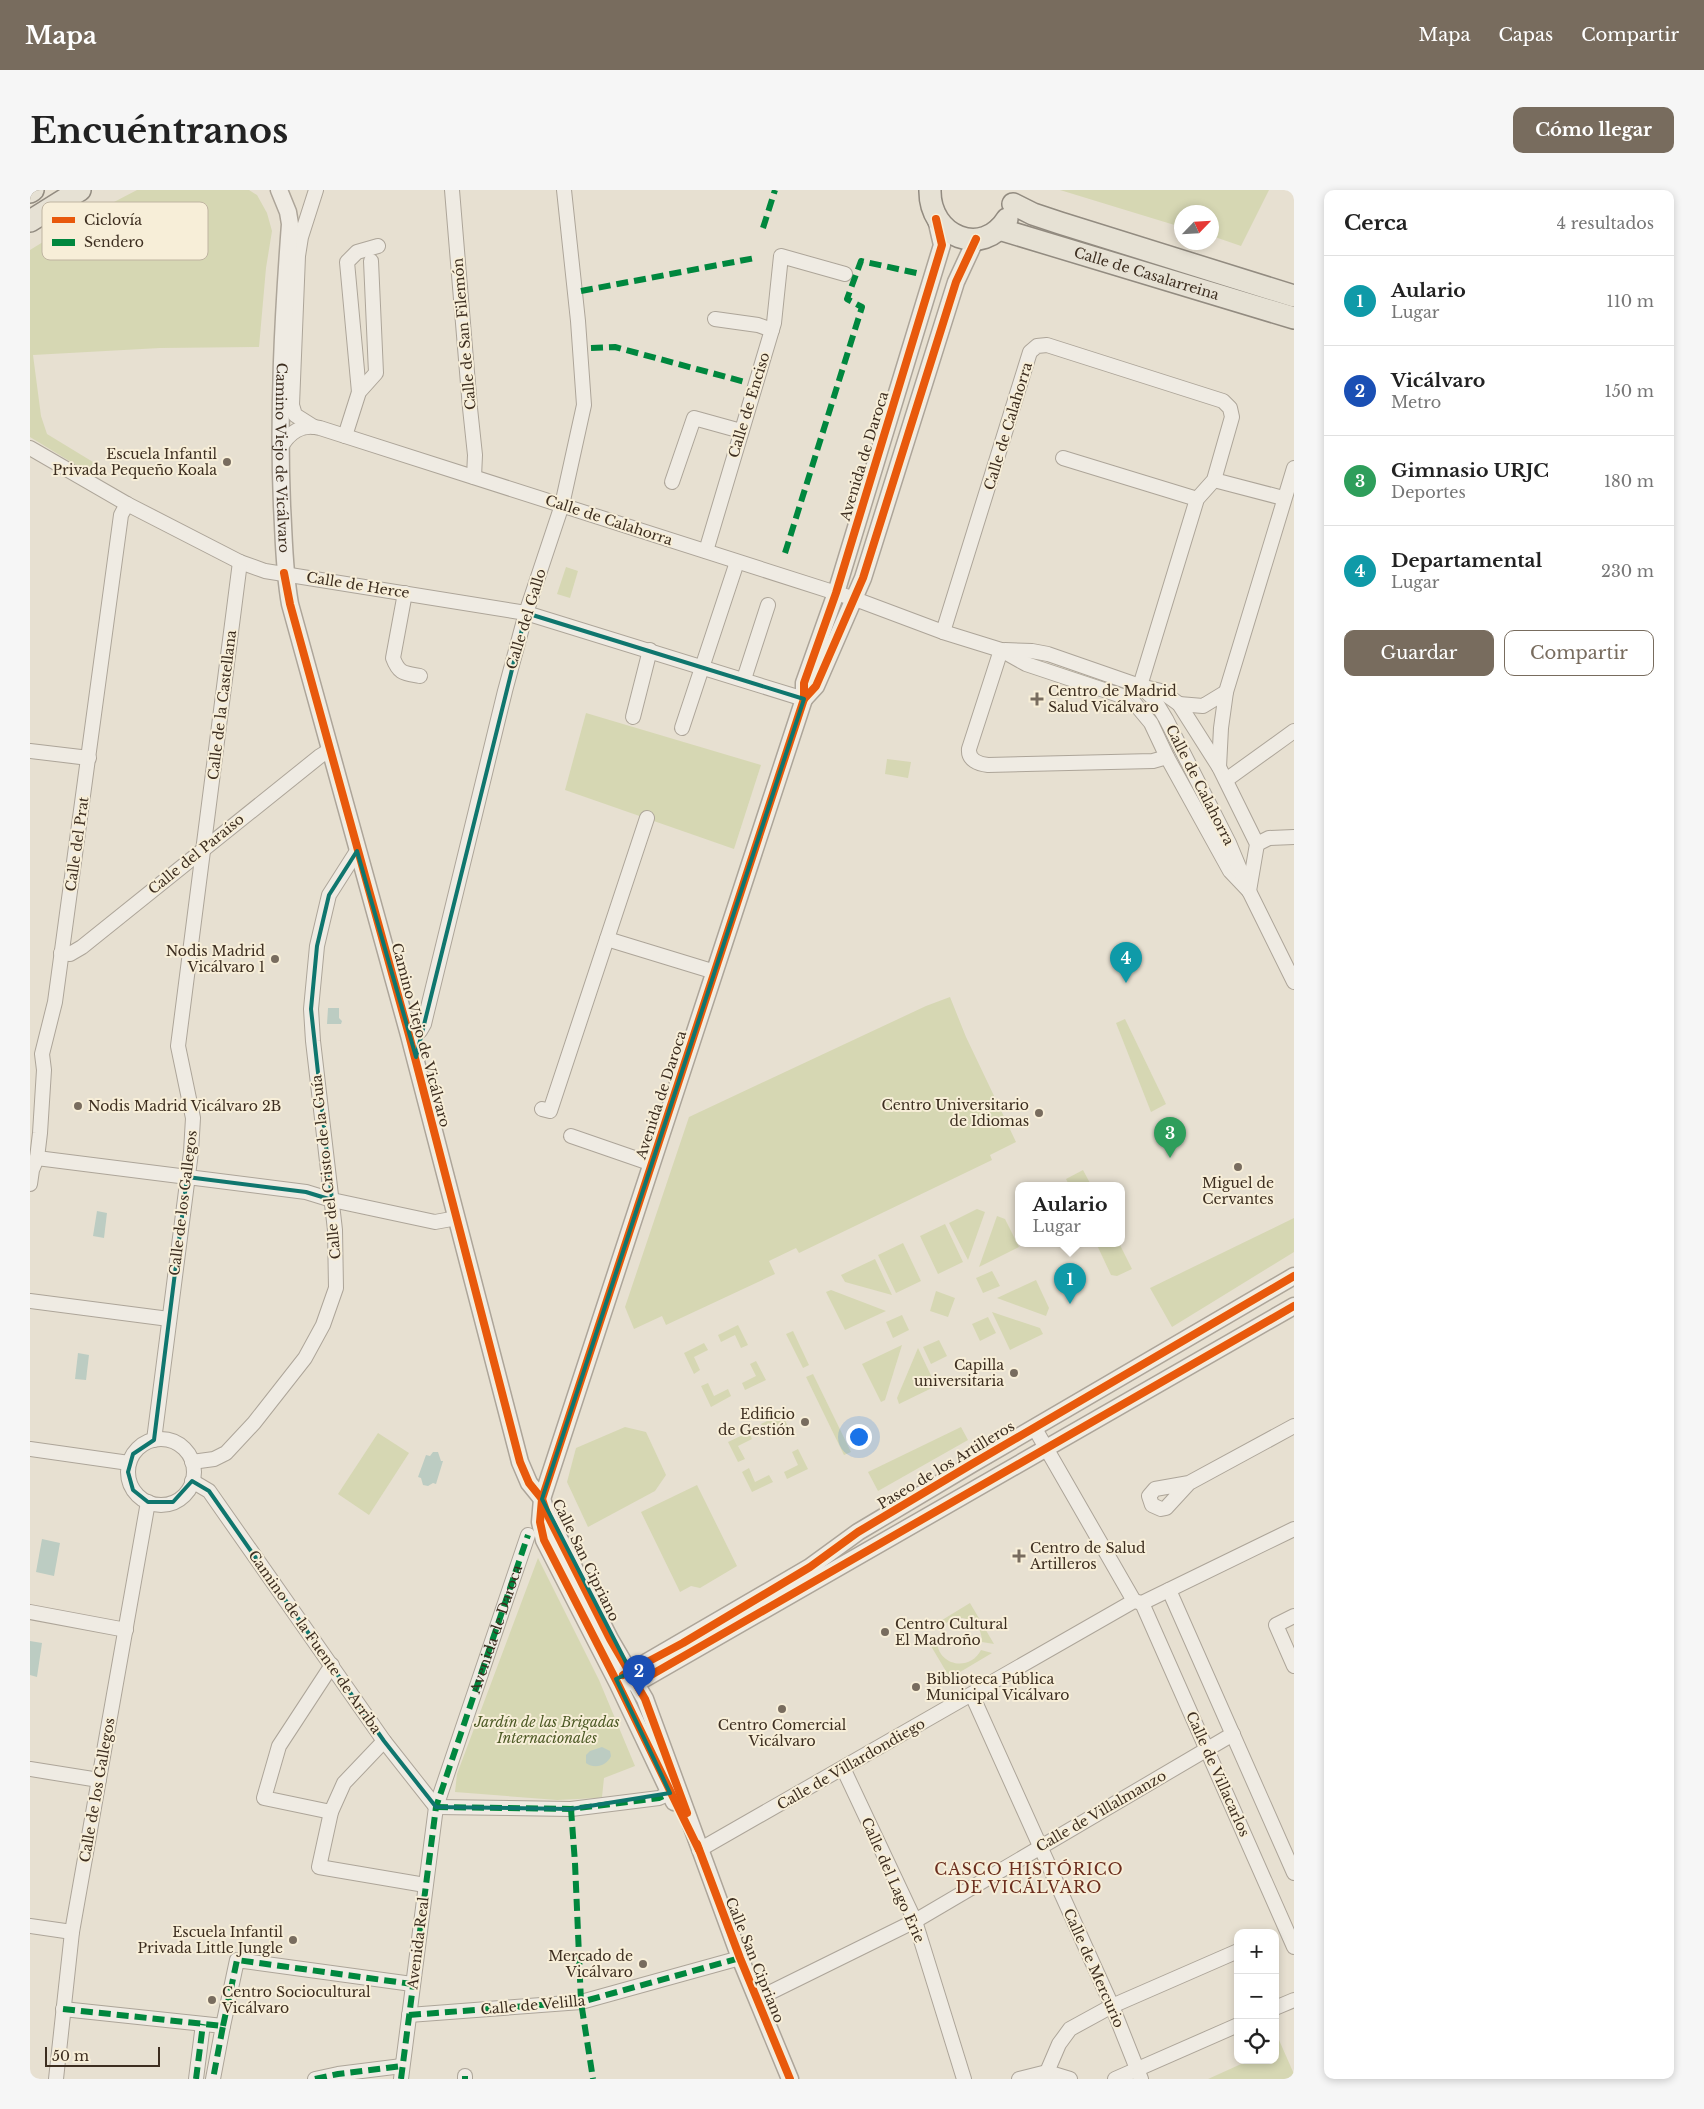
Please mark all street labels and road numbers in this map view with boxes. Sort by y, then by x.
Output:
street label: Calle de Casalarreina [1072,243,1221,304]
street label: Calle de San Filemón [448,257,480,411]
street label: Calle de Enciso [724,350,774,460]
street label: Calle de Calahorra [980,360,1036,492]
street label: Camino Viejo de Vicálvaro [272,362,293,553]
street label: Avenida de Daroca [835,389,892,524]
street label: Calle de Calahorra [543,491,675,549]
street label: Calle del Gallo [502,566,550,672]
street label: Calle de Herce [305,568,411,602]
street label: Calle de la Castellana [204,629,240,781]
street label: Calle de Calahorra [1162,722,1238,848]
street label: Calle del Prat [61,795,93,893]
street label: Calle del Paraíso [144,810,248,898]
street label: Camino Viejo de Vicálvaro [388,941,454,1129]
street label: Avenida de Daroca [631,1028,690,1163]
street label: Calle del Cristo de la Guía [307,1074,345,1260]
street label: Calle de los Gallegos [165,1129,201,1277]
street label: Paseo de los Artilleros [874,1417,1018,1513]
street label: Calle San Cipriano [549,1496,623,1624]
street label: Camino de la Fuente de Arriba [245,1547,386,1737]
street label: Avenida de Daroca [466,1562,526,1697]
street label: Calle de Villacarlos [1182,1708,1254,1840]
street label: Calle de Villardondiego [774,1714,928,1814]
street label: Calle de los Gallegos [75,1716,119,1864]
street label: Calle de Villalmanzo [1033,1766,1169,1856]
street label: Calle del Lago Erie [857,1815,929,1945]
street label: Calle San Cipriano [722,1894,788,2026]
street label: Avenida Real [403,1895,433,1991]
street label: Calle de Mercurio [1060,1906,1128,2030]
street label: Calle de Velilla [480,1991,586,2019]

